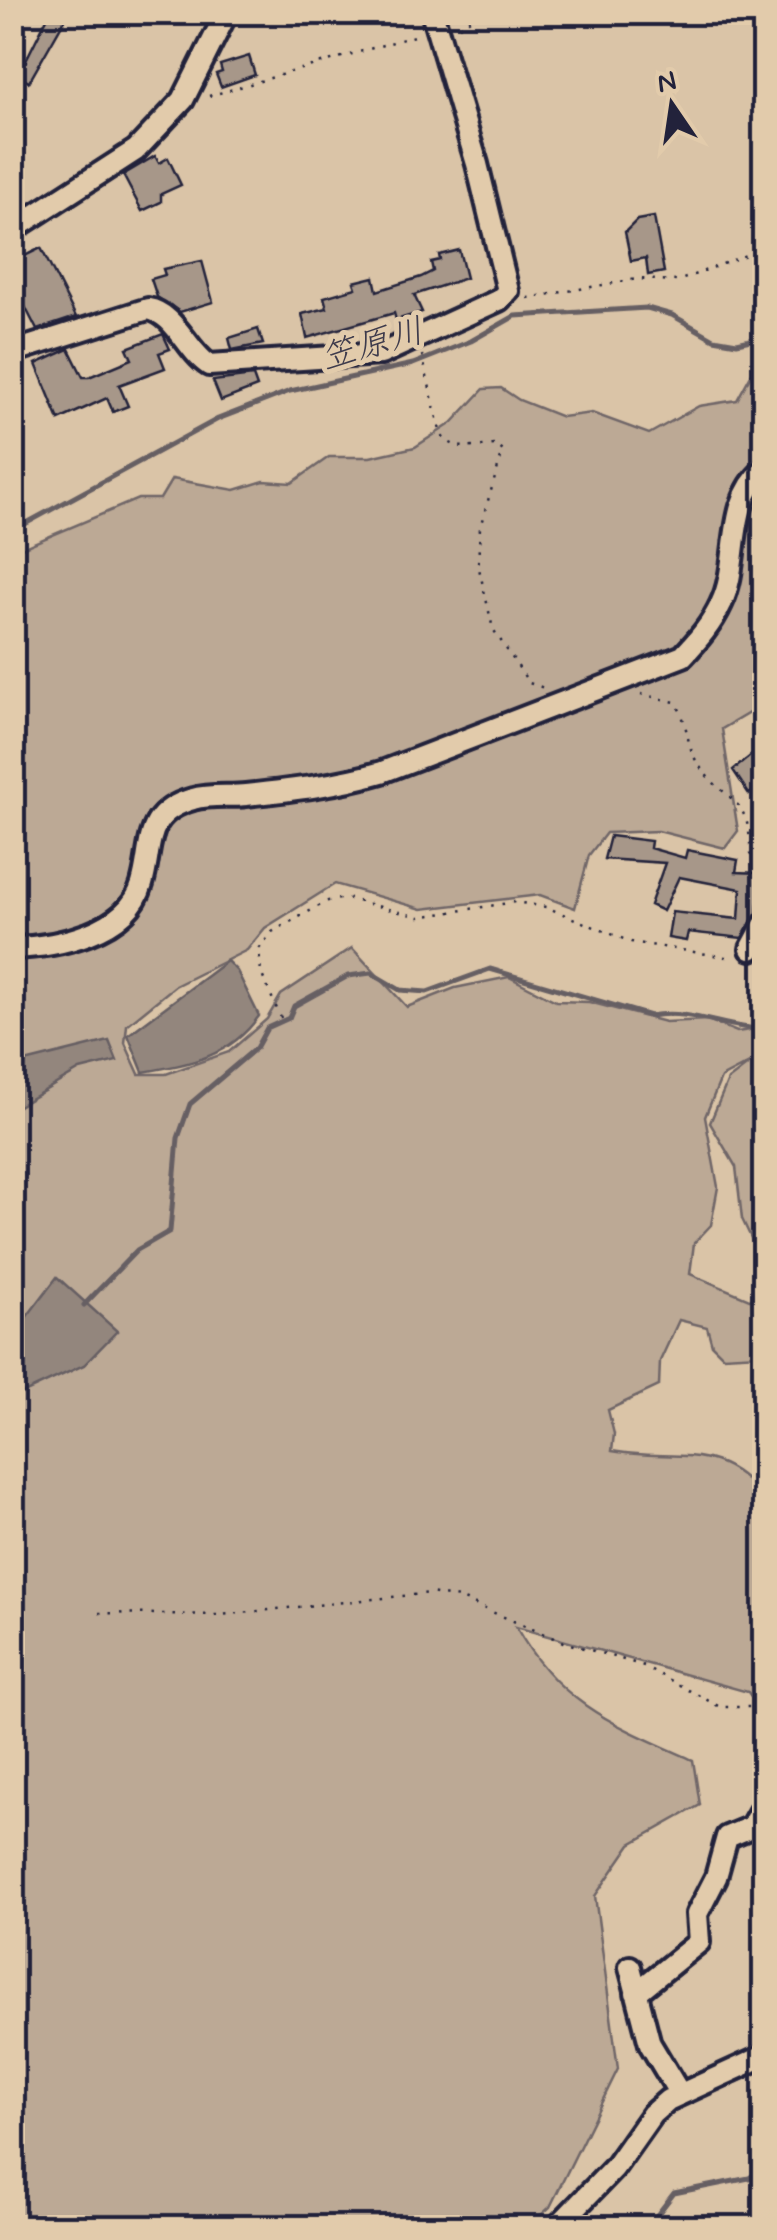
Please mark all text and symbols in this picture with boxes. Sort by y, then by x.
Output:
north arrow [622,55,722,155]
text: N [654,63,680,103]
water label: 笠原川 [316,308,429,382]

